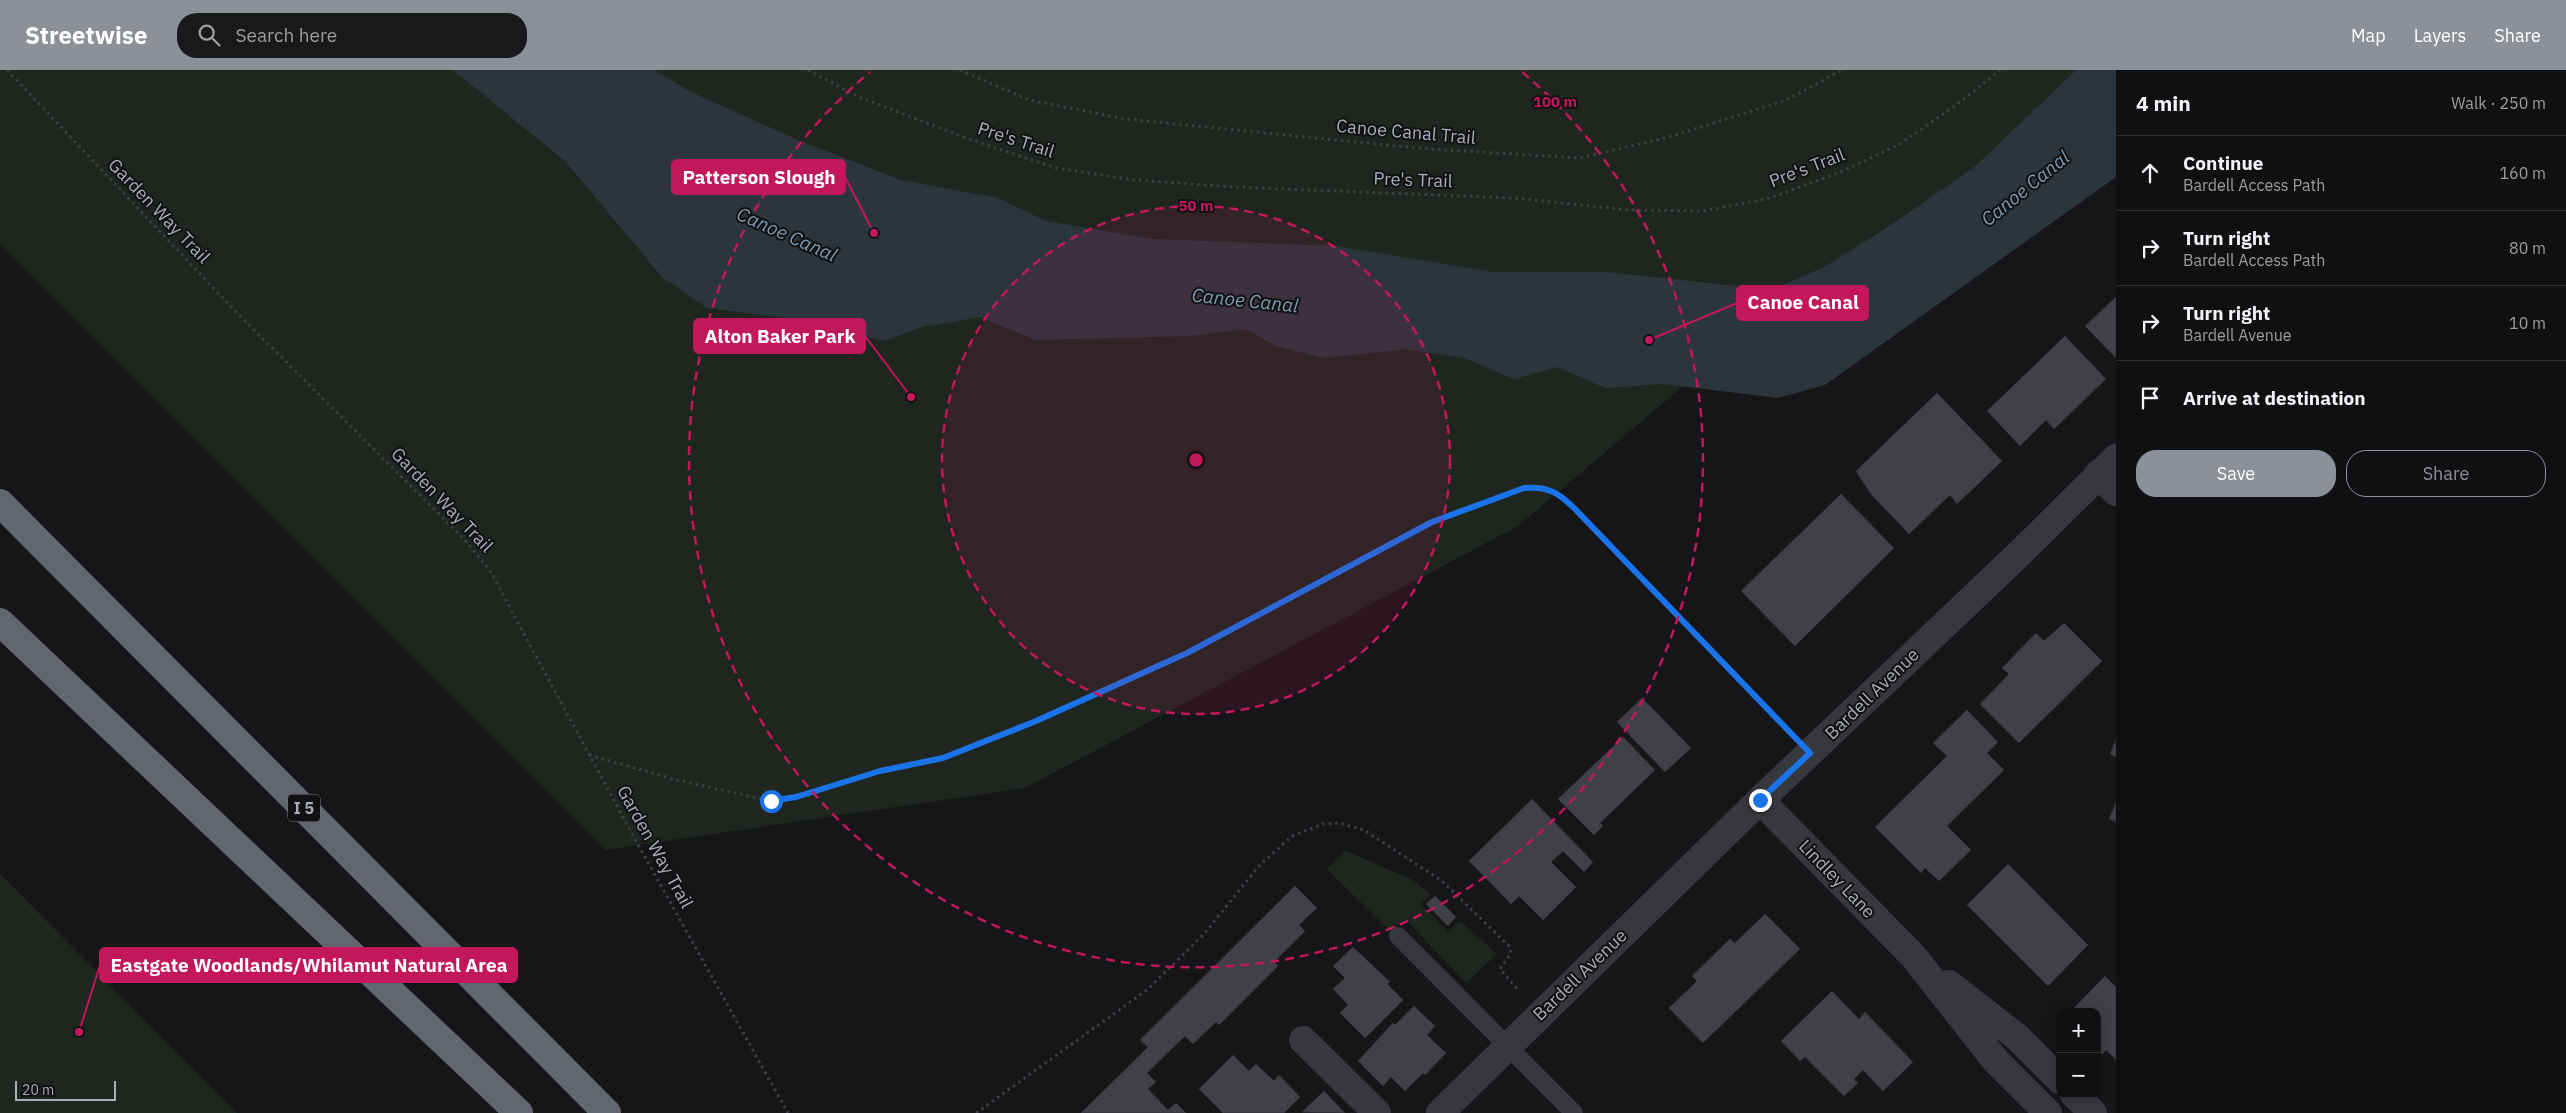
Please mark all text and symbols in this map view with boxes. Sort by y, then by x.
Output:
search box [177,13,527,58]
text: Streetwise [25,19,147,51]
icon: search [195,21,223,49]
text: Search here [235,23,337,47]
text: Map [2351,24,2386,47]
text: Layers [2414,24,2466,47]
text: Share [2494,24,2541,47]
text: 4 min [2136,89,2191,117]
text: 100 m [1533,92,1577,111]
text: Walk · 250 m [2451,93,2546,113]
street label: Canoe Canal Trail [1335,114,1477,149]
street label: Pre's Trail [975,116,1057,163]
street label: Pre's Trail [1766,143,1848,192]
water label: Canoe Canal [1976,145,2074,231]
text: Continue [2183,151,2263,175]
street label: Garden Way Trail [103,153,215,268]
icon: ahead [2136,159,2164,187]
callout: Patterson Slough [672,160,845,194]
text: 160 m [2499,163,2546,183]
text: Patterson Slough [682,165,836,189]
street label: Pre's Trail [1373,167,1453,192]
text: Bardell Access Path [2183,175,2325,195]
text: 50 m [1179,196,1213,215]
water label: Canoe Canal [733,201,841,267]
text: Turn right [2183,226,2270,250]
icon: right [2136,234,2164,262]
text: 80 m [2509,238,2546,258]
text: Bardell Access Path [2183,250,2325,270]
water label: Canoe Canal [1191,282,1299,318]
callout: Canoe Canal [1737,286,1868,320]
text: Canoe Canal [1747,290,1859,314]
text: Turn right [2183,301,2270,325]
icon: right [2136,309,2164,337]
text: 10 m [2509,313,2546,333]
callout: Alton Baker Park [694,319,865,353]
text: Alton Baker Park [705,324,855,348]
text: Bardell Avenue [2183,325,2292,345]
icon: arrive [2136,384,2164,412]
text: Arrive at destination [2183,386,2366,410]
street label: Garden Way Trail [386,442,498,557]
button: Save [2136,450,2336,497]
button: Share [2346,450,2546,497]
centre of rings [1187,451,1205,469]
street label: Bardell Avenue [1820,643,1924,744]
street label: Garden Way Trail [612,781,699,912]
route end [1749,789,1772,812]
route start [760,790,783,813]
road number: I 5 [288,794,320,821]
street label: Lindley Lane [1794,834,1881,923]
street label: Bardell Avenue [1528,924,1632,1025]
callout: Eastgate Woodlands/Whilamut Natural Area [100,948,517,982]
text: Eastgate Woodlands/Whilamut Natural Area [111,953,508,977]
map controls [2056,1008,2101,1098]
button: + [2056,1008,2101,1053]
button: − [2056,1053,2101,1098]
scale bar [15,1078,116,1101]
text: 20 m [22,1081,54,1099]

